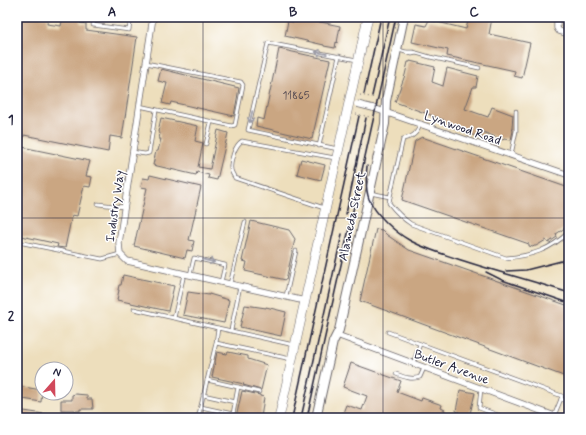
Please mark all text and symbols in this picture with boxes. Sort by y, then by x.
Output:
text: A [108,4,116,21]
text: B [289,4,298,21]
text: C [469,4,479,21]
one-way arrow [314,48,327,56]
house number: 11865 [282,89,310,103]
street label: Lynwood Road [422,107,503,150]
one-way arrow [247,110,255,123]
text: 1 [8,112,14,129]
street label: Industry Way [102,169,129,243]
street label: Alameda Street [335,170,370,262]
one-way arrow [202,258,215,266]
text: 2 [8,308,15,325]
street label: Butler Avenue [412,346,491,389]
north arrow [34,361,74,401]
text: N [51,365,63,380]

